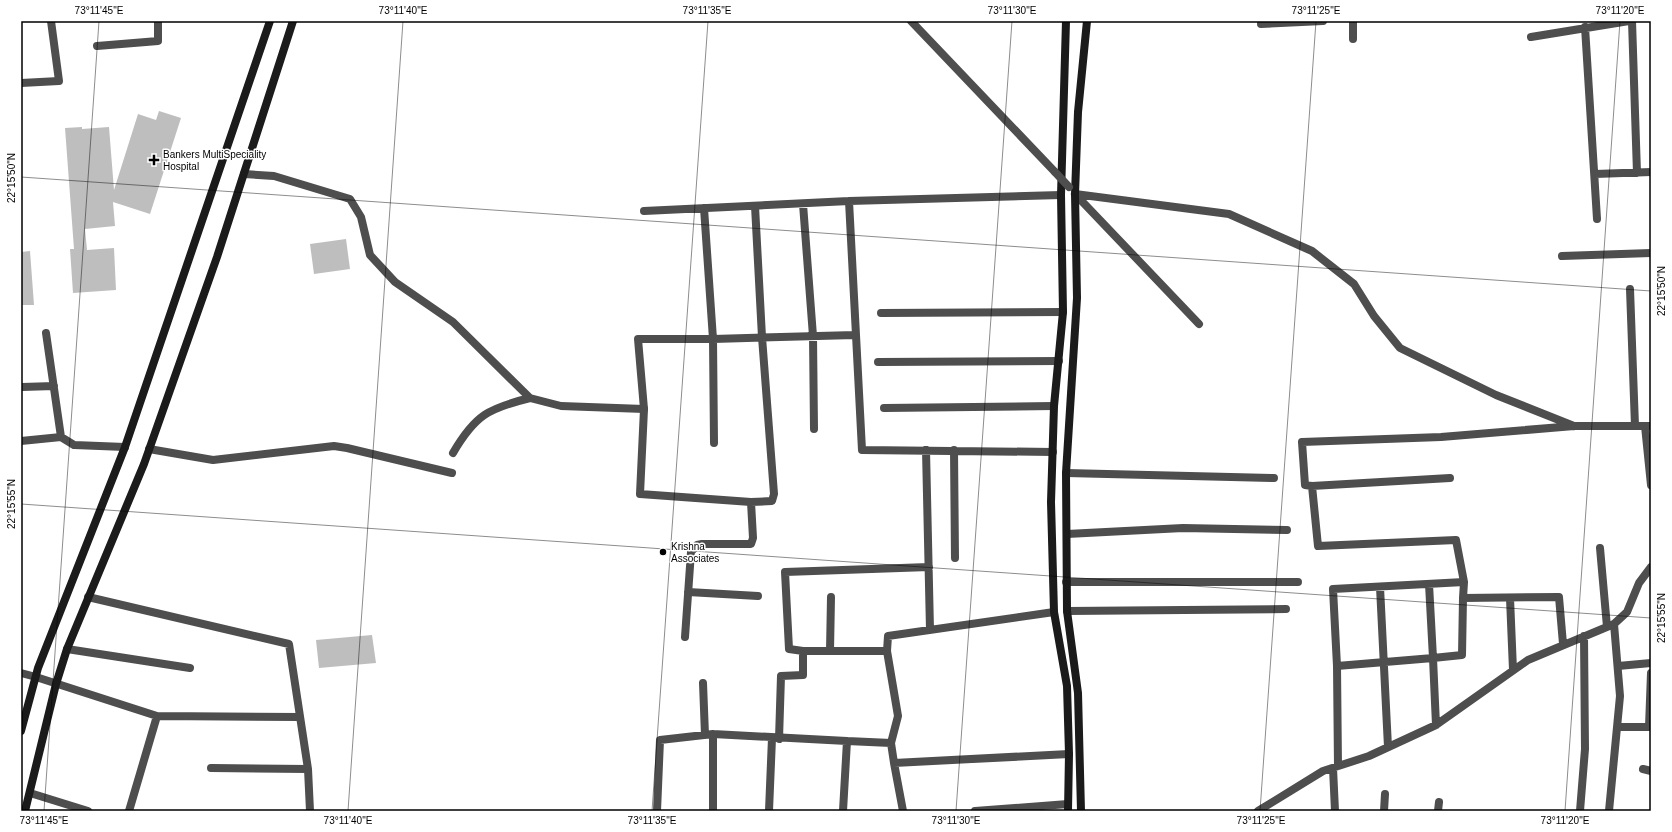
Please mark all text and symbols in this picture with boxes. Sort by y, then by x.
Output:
text: 73°11'45"E [75,5,124,16]
text: 73°11'40"E [379,5,428,16]
text: 73°11'35"E [683,5,732,16]
text: 73°11'30"E [988,5,1037,16]
text: 73°11'25"E [1292,5,1341,16]
text: 73°11'20"E [1596,5,1645,16]
place label: Bankers MultiSpeciality Hospital [163,149,266,172]
text: 22°15'50"N [6,153,17,203]
marker: Bankers MultiSpeciality Hospital [148,154,160,166]
text: 22°15'50"N [1656,266,1667,316]
text: 22°15'55"N [6,479,17,529]
place label: Krishna Associates [671,541,719,564]
marker: Krishna Associates [658,547,668,557]
text: 22°15'55"N [1656,593,1667,643]
text: 73°11'45"E [20,815,69,826]
text: 73°11'40"E [324,815,373,826]
text: 73°11'35"E [628,815,677,826]
text: 73°11'30"E [932,815,981,826]
text: 73°11'25"E [1237,815,1286,826]
text: 73°11'20"E [1541,815,1590,826]

